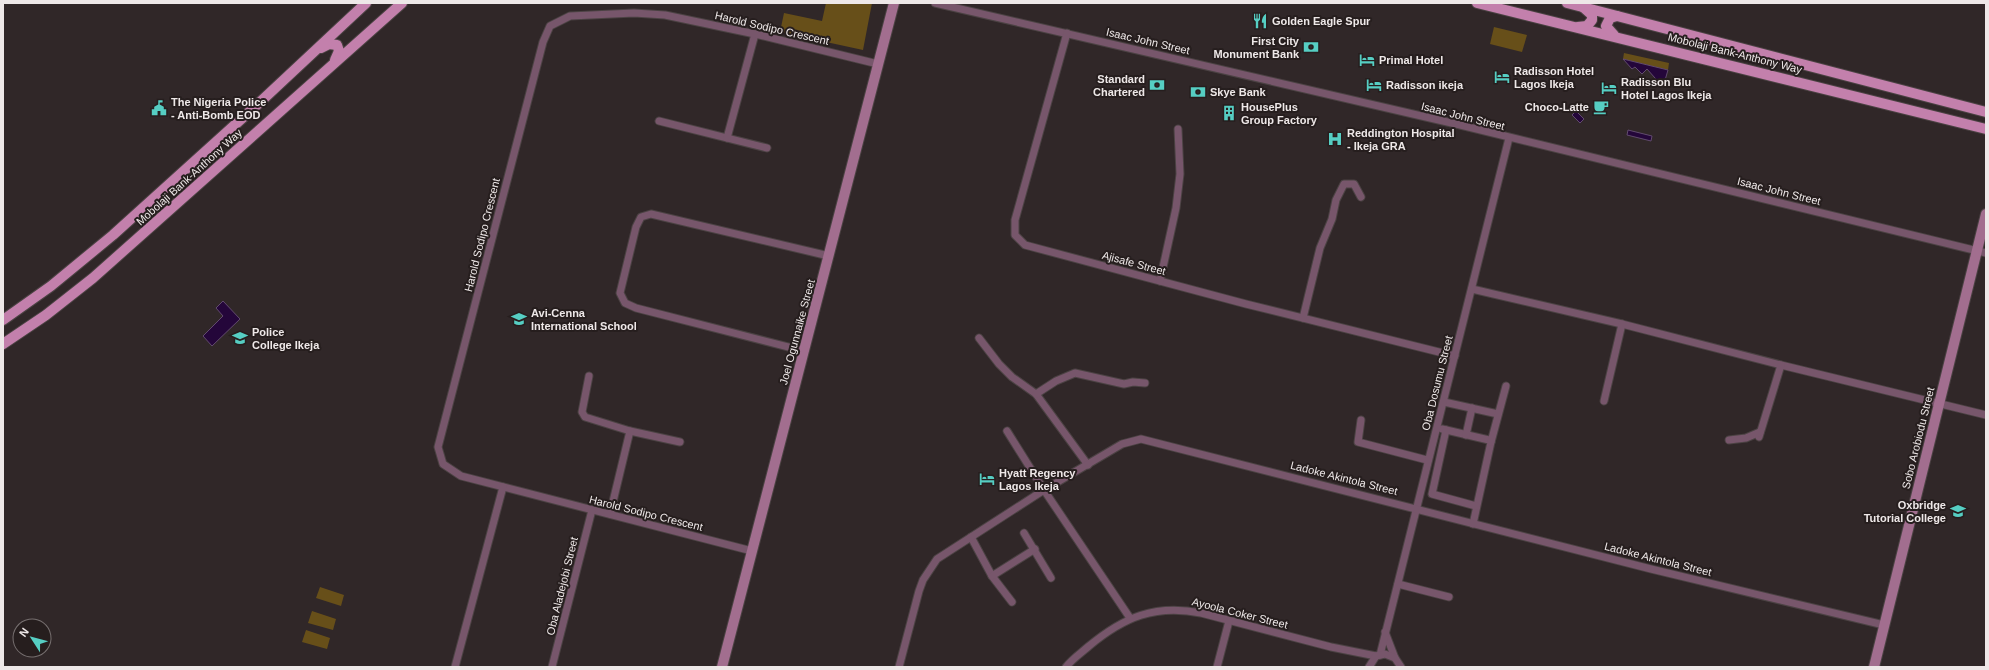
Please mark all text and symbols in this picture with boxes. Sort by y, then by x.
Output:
street label: Harold Sodipo Crescent [714,9,830,47]
restaurant icon: Golden Eagle Spur [1251,12,1269,30]
place label: Golden Eagle Spur [1272,15,1371,27]
street label: Isaac John Street [1105,26,1191,56]
street label: Mobolaji Bank-Anthony Way [1667,31,1804,76]
place label: First City Monument Bank [1213,35,1300,60]
bank icon: First City Monument Bank [1302,38,1320,56]
hotel icon: Primal Hotel [1358,51,1376,69]
place label: Primal Hotel [1379,54,1443,66]
place label: Radisson Hotel Lagos Ikeja [1514,65,1594,90]
hotel icon: Radisson Hotel Lagos Ikeja [1493,68,1511,86]
place label: Standard Chartered [1093,73,1145,98]
bank icon: Standard Chartered [1148,76,1166,94]
hotel icon: Radisson ikeja [1365,76,1383,94]
place label: Radisson Blu Hotel Lagos Ikeja [1621,76,1712,101]
place label: Radisson ikeja [1386,79,1464,91]
hotel icon: Radisson Blu Hotel Lagos Ikeja [1600,79,1618,97]
bank icon: Skye Bank [1189,83,1207,101]
place label: Skye Bank [1210,86,1267,98]
place label: The Nigeria Police - Anti-Bomb EOD [171,96,266,121]
cafe icon: Choco-Latte [1592,98,1610,116]
public building icon: The Nigeria Police - Anti-Bomb EOD [150,99,168,117]
street label: Isaac John Street [1420,100,1506,132]
place label: HousePlus Group Factory [1241,101,1318,126]
place label: Choco-Latte [1525,101,1589,113]
building icon: HousePlus Group Factory [1220,104,1238,122]
street label: Mobolaji Bank-Anthony Way [134,126,245,228]
place label: Reddington Hospital - Ikeja GRA [1347,127,1455,152]
hospital icon: Reddington Hospital - Ikeja GRA [1326,130,1344,148]
street label: Isaac John Street [1736,175,1822,207]
street label: Harold Sodipo Crescent [462,177,502,293]
street label: Ajisafe Street [1101,249,1167,277]
street label: Joel Ogunnaike Street [777,278,817,386]
place label: Avi-Cenna International School [531,307,637,332]
school or university icon: Avi-Cenna International School [510,310,528,328]
place label: Police College Ikeja [252,326,320,351]
school or university icon: Police College Ikeja [231,329,249,347]
street label: Oba Dosumu Street [1419,334,1455,432]
street label: Sobo Arobiodu Street [1900,386,1936,490]
street label: Ladoke Akintola Street [1289,459,1399,497]
place label: Hyatt Regency Lagos Ikeja [999,467,1076,492]
hotel icon: Hyatt Regency Lagos Ikeja [978,470,996,488]
street label: Harold Sodipo Crescent [588,493,704,533]
place label: Oxbridge Tutorial College [1864,499,1946,524]
school or university icon: Oxbridge Tutorial College [1949,502,1967,520]
street label: Oba Aladejobi Street [544,536,580,636]
street label: Ladoke Akintola Street [1603,540,1713,578]
street label: Ayoola Coker Street [1191,595,1289,631]
north arrow [12,618,52,658]
text: N [17,625,31,639]

